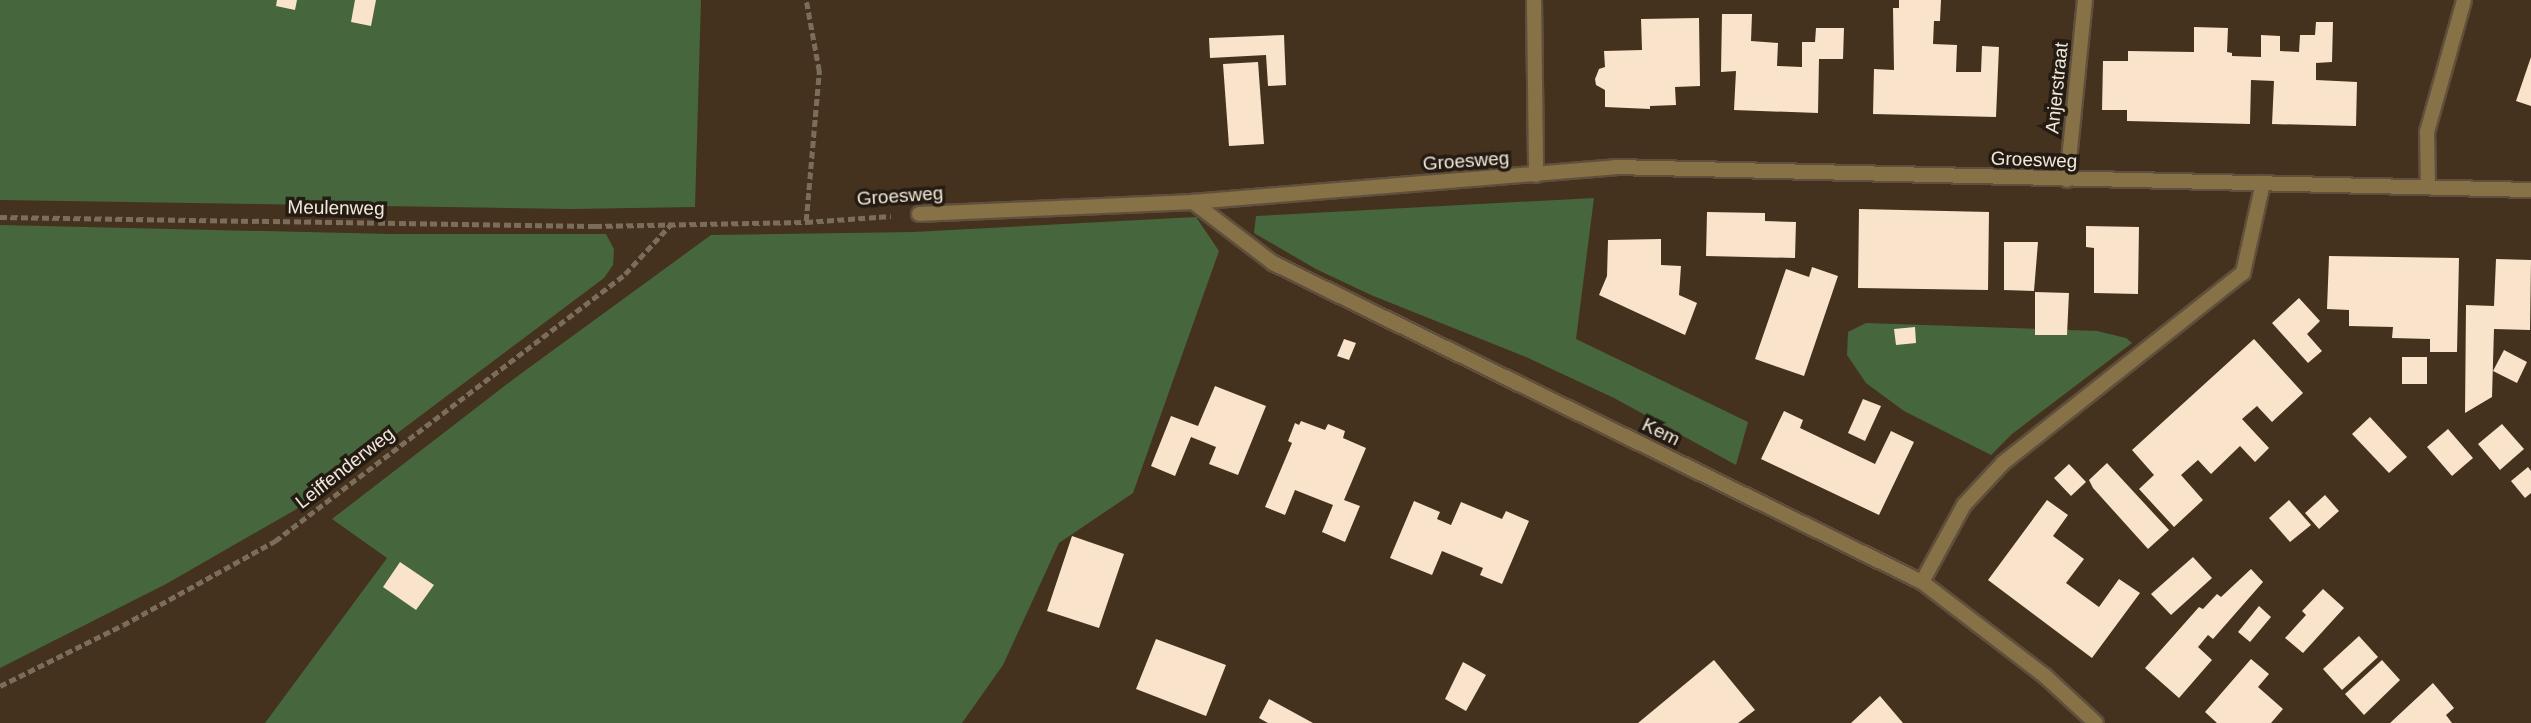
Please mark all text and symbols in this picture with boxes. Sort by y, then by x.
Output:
street label: Anjerstraat [2041,41,2073,135]
street label: Groesweg [1422,147,1510,175]
street label: Groesweg [1990,147,2078,173]
street label: Groesweg [856,182,944,210]
street label: Meulenweg [287,196,385,220]
street label: Kem [1638,413,1684,451]
street label: Leiffenderweg [291,422,399,514]

